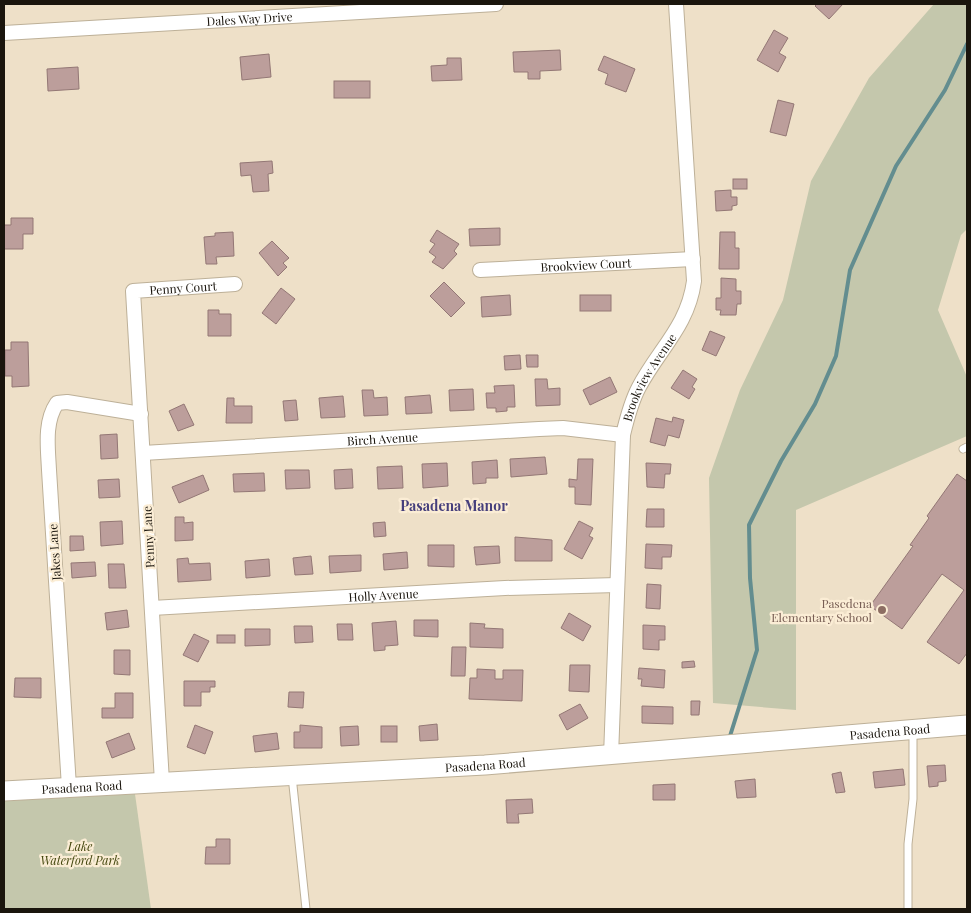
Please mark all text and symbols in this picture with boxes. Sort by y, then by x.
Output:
street label: Dales Way Drive [206,8,293,29]
street label: Brookview Court [540,254,632,275]
street label: Penny Court [149,277,218,298]
street label: Brookview Avenue [619,330,680,423]
street label: Birch Avenue [347,428,419,449]
district label: Pasadena Manor [400,496,508,515]
street label: Penny Lane [138,506,158,568]
street label: Jakes Lane [44,523,64,582]
street label: Holly Avenue [348,585,419,605]
place label: Pasedena Elementary School [771,595,873,625]
marker: Pasedena Elementary School [876,604,888,616]
street label: Pasadena Road [849,720,931,743]
street label: Pasadena Road [445,754,526,775]
street label: Pasadena Road [41,777,123,797]
park label: Lake Waterford Park [40,838,120,868]

